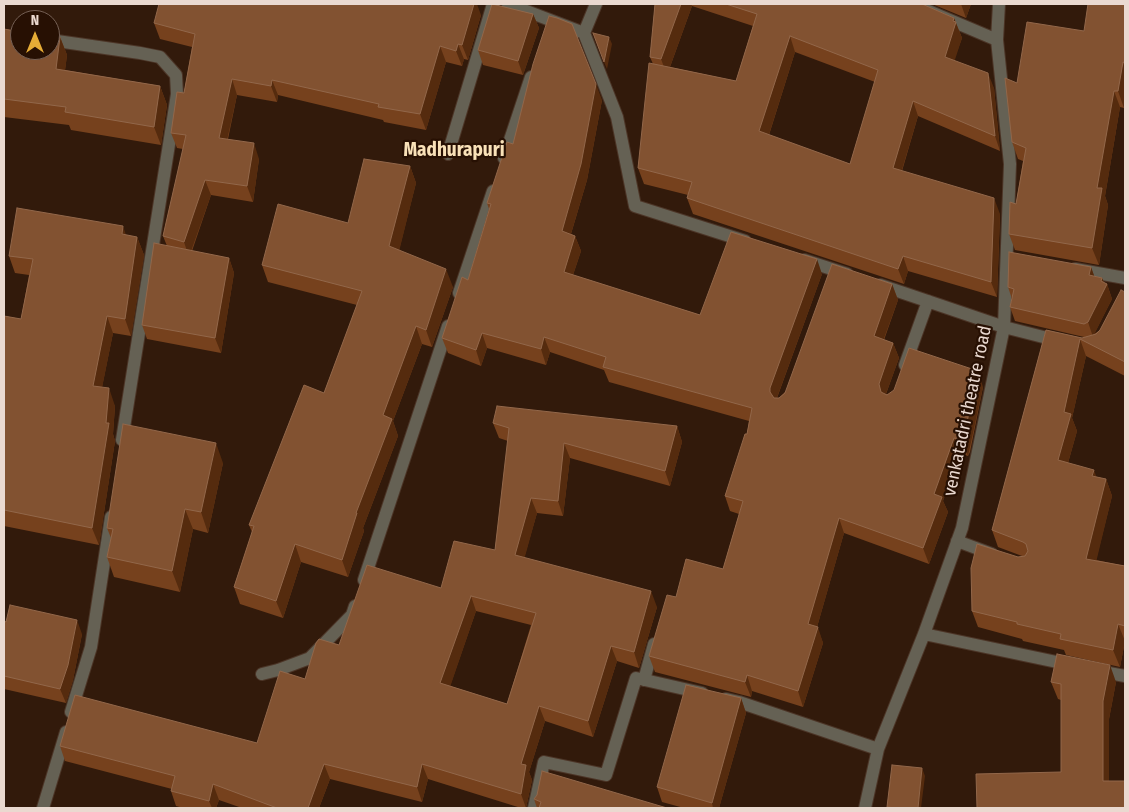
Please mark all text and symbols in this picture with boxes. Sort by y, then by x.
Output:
north arrow [10,10,60,60]
text: N [31,12,39,29]
district label: Madhurapuri [403,140,505,162]
street label: venkatadri theatre road [939,324,997,498]

